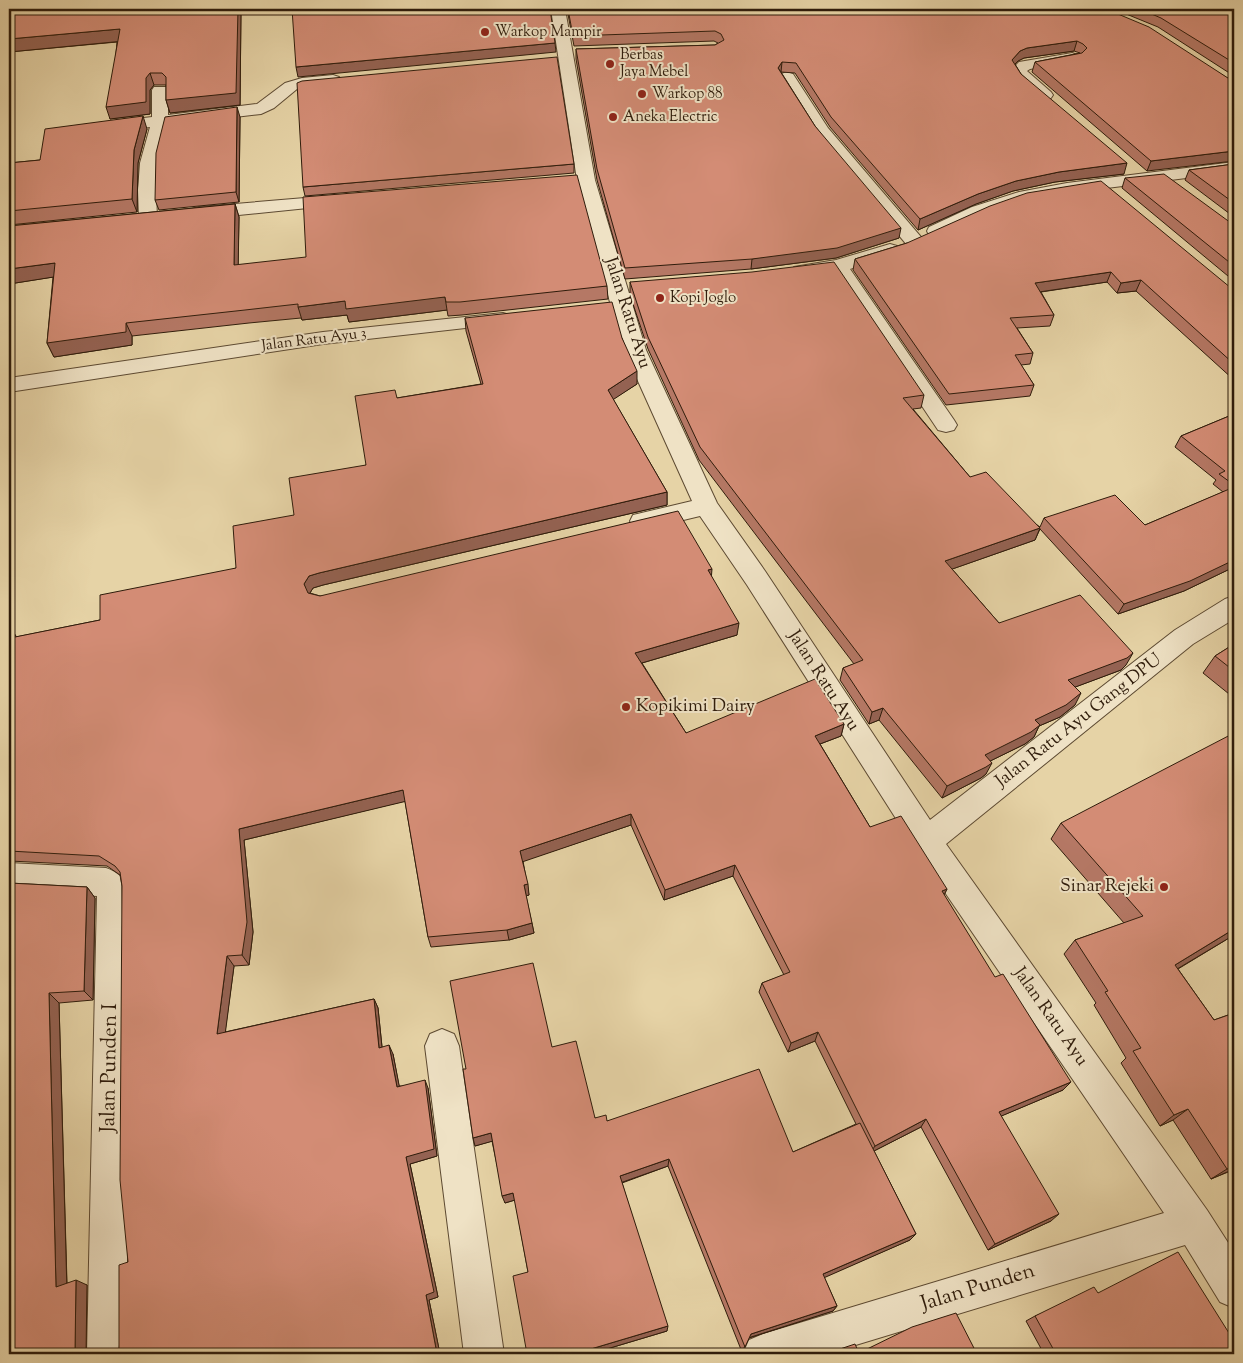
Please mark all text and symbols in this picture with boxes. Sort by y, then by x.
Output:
place label: Warkop Mampir [495,22,602,43]
marker: Warkop Mampir [479,26,491,38]
place label: Berbas Jaya Mebel [619,45,688,83]
marker: Berbas Jaya Mebel [604,58,616,70]
place label: Warkop 88 [652,84,723,105]
marker: Warkop 88 [636,88,648,100]
place label: Aneka Electric [623,107,718,128]
marker: Aneka Electric [607,111,619,123]
street label: Jalan Ratu Ayu [596,253,657,372]
place label: Kopi Joglo [670,288,736,309]
marker: Kopi Joglo [654,292,666,304]
street label: Jalan Ratu Ayu 3 [259,323,368,357]
street label: Jalan Ratu Ayu [780,625,865,737]
street label: Jalan Ratu Ayu Gang DPU [990,648,1168,795]
place label: Kopikimi Dairy [636,694,755,720]
marker: Kopikimi Dairy [620,701,632,713]
place label: Sinar Rejeki [1060,874,1154,900]
marker: Sinar Rejeki [1158,881,1170,893]
street label: Jalan Ratu Ayu [1006,961,1094,1072]
street label: Jalan Punden I [94,1003,126,1134]
street label: Jalan Punden [916,1256,1039,1320]

